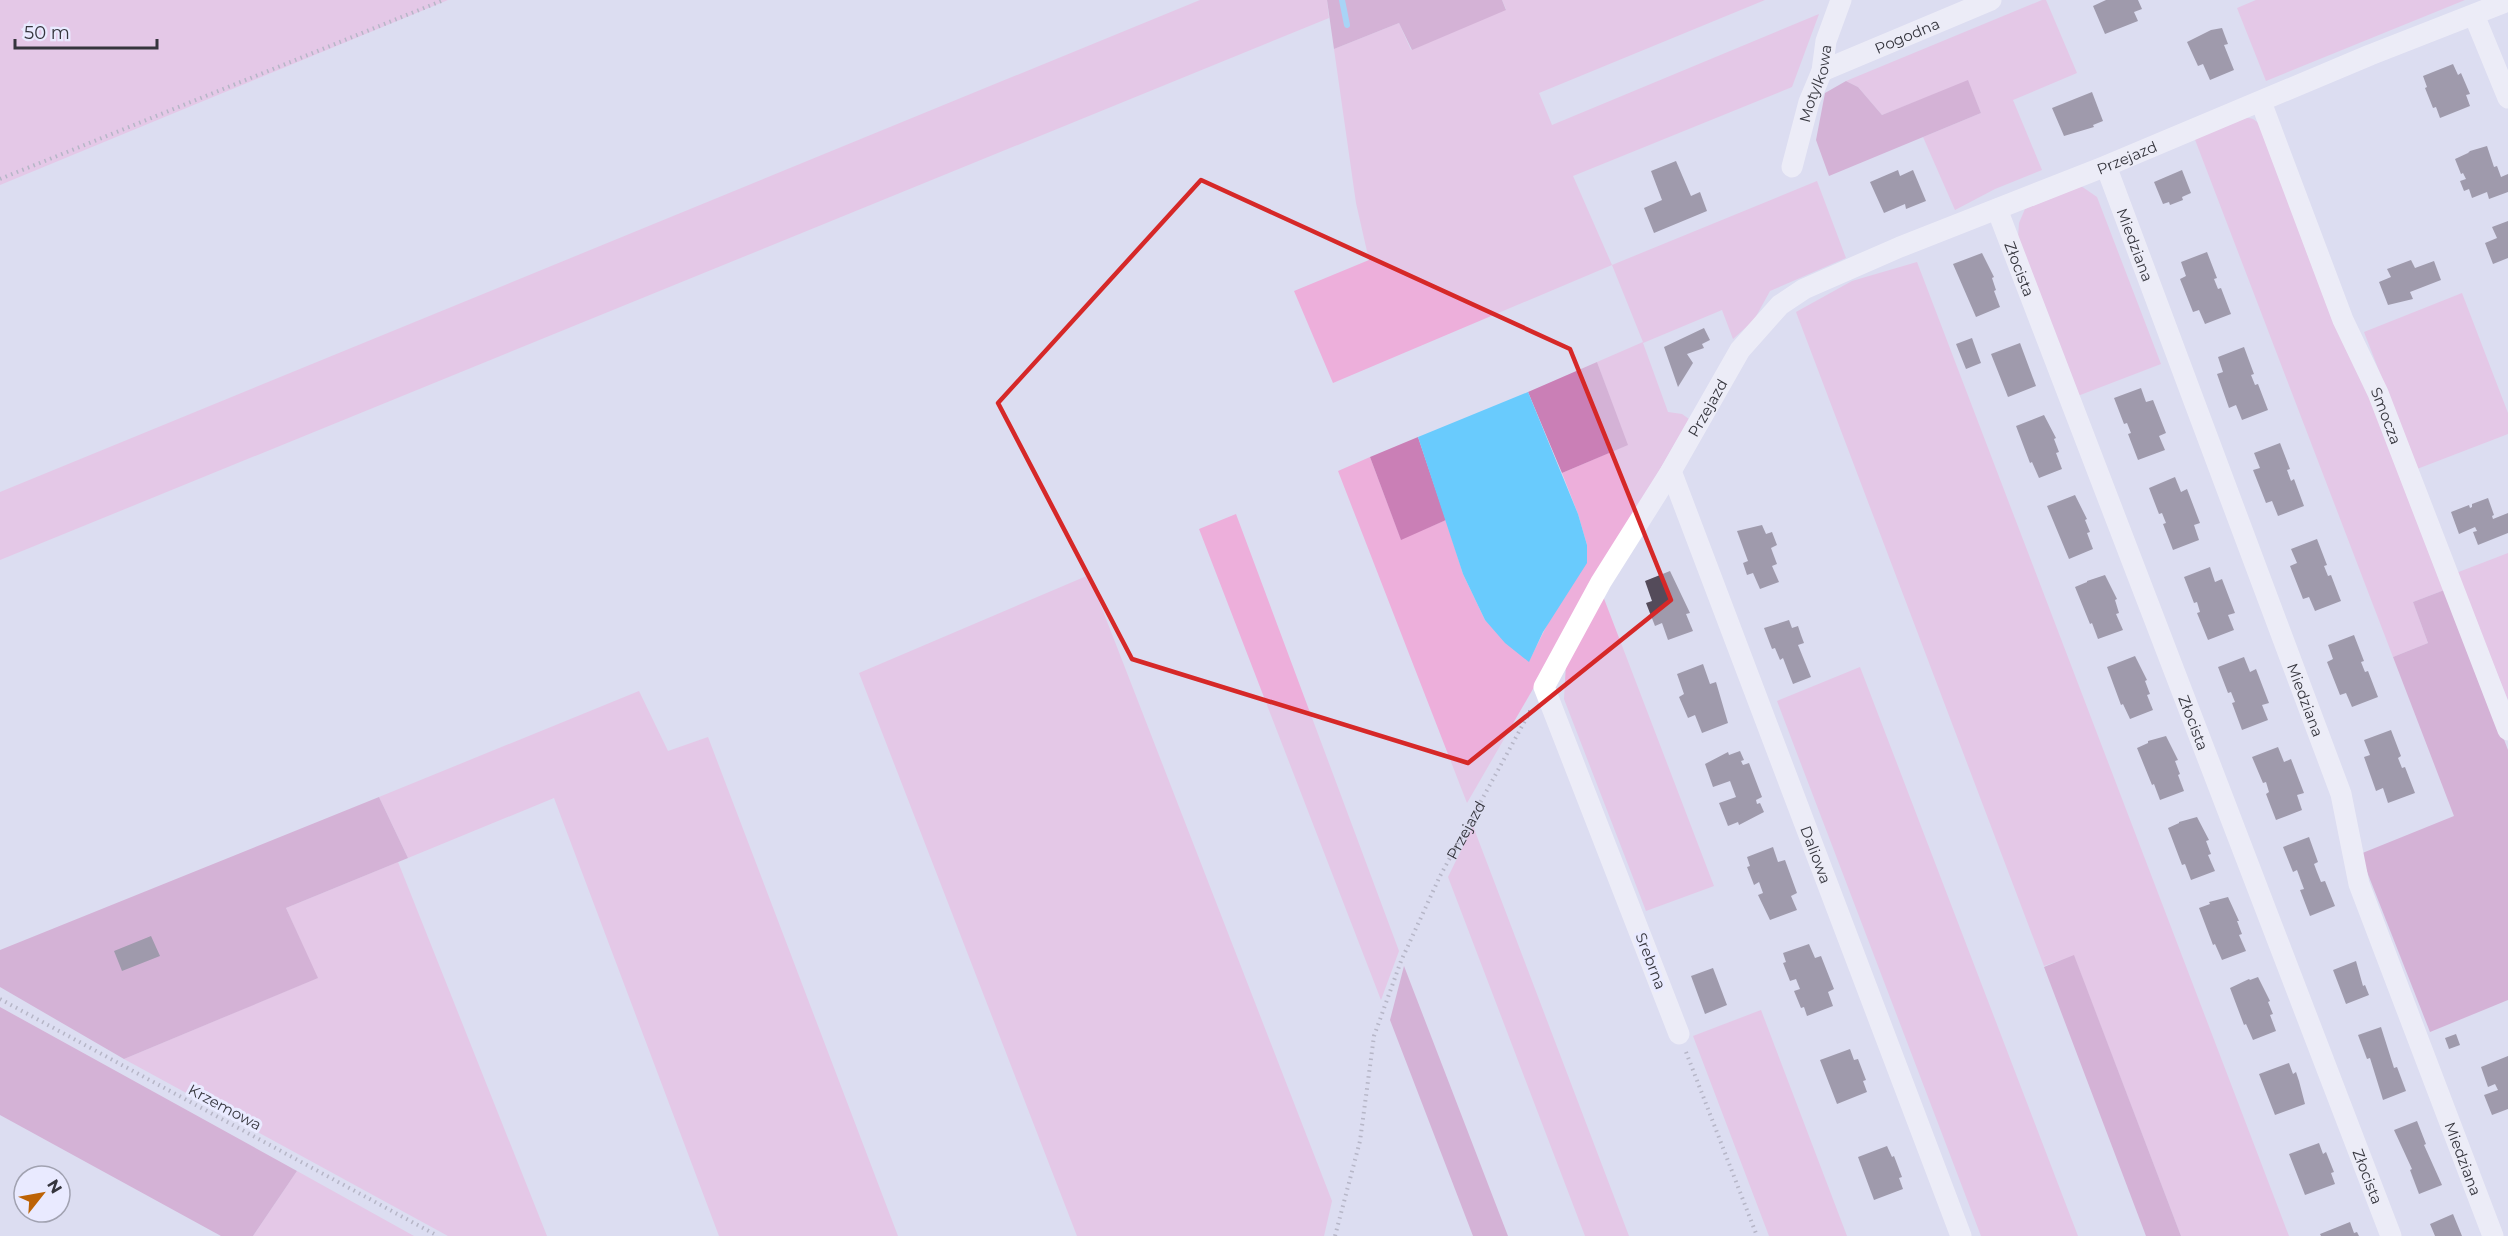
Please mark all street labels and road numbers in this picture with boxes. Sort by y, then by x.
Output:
street label: Pogodna [1871,13,1942,57]
street label: Motylkowa [1795,43,1835,124]
street label: Przejazd [2094,136,2160,178]
street label: Miedziana [2113,205,2158,284]
street label: Złocista [2001,238,2039,299]
street label: Przejazd [1683,375,1731,440]
street label: Smocza [2367,384,2406,447]
street label: Miedziana [2283,660,2328,739]
street label: Złocista [2175,692,2213,753]
street label: Przejazd [1442,797,1489,862]
street label: Daliowa [1797,823,1836,886]
street label: Srebrna [1632,930,1670,992]
street label: Krzemowa [185,1080,265,1134]
street label: Miedziana [2441,1119,2486,1198]
street label: Złocista [2349,1146,2387,1207]

